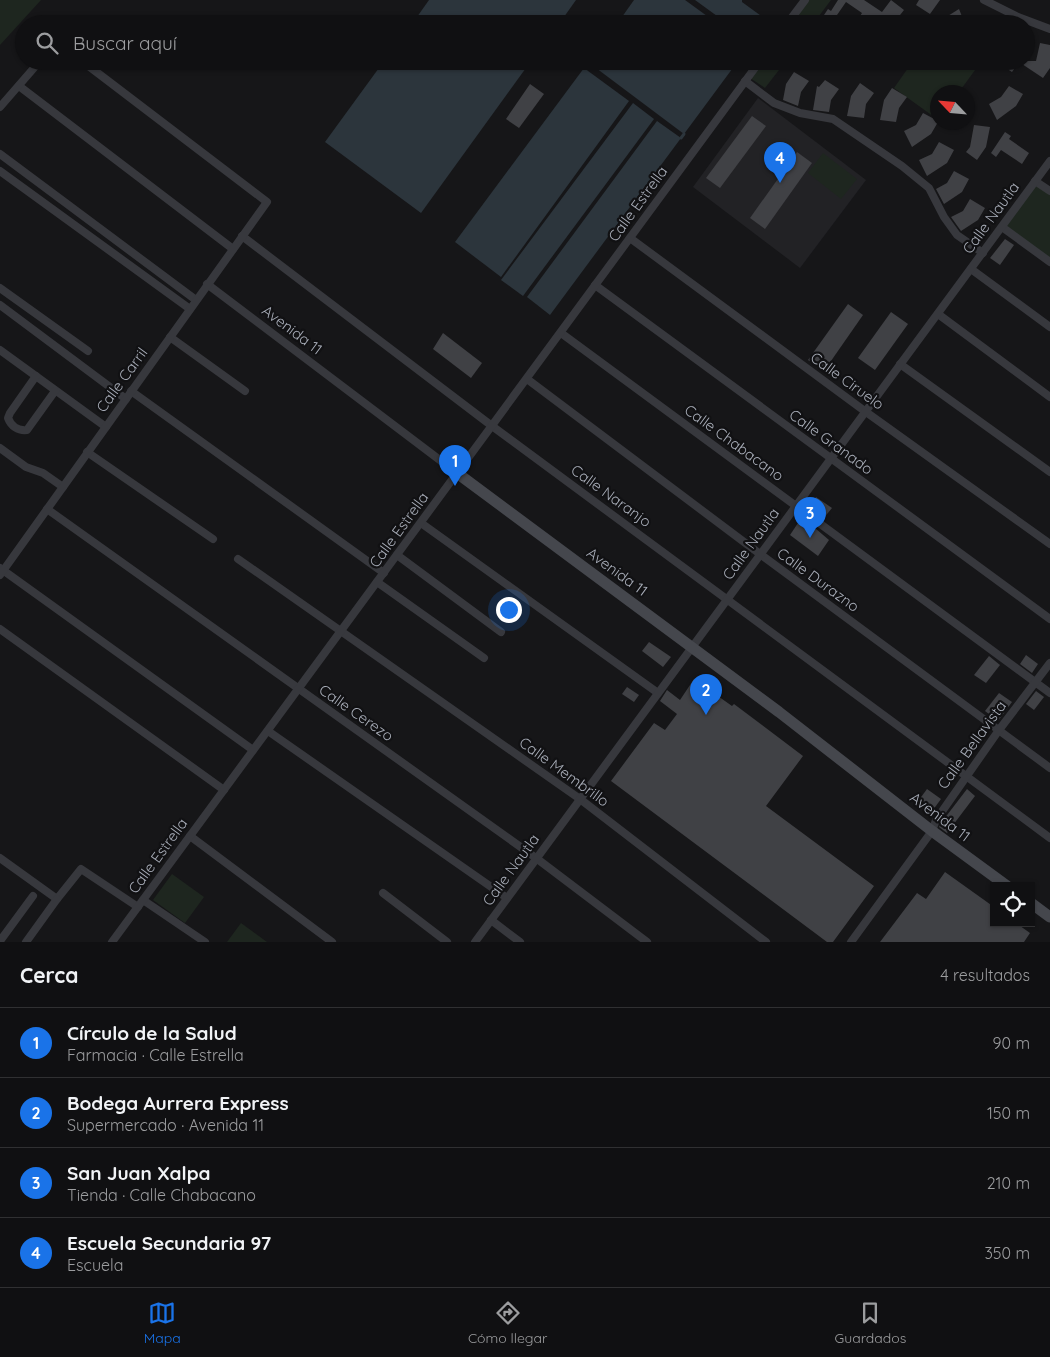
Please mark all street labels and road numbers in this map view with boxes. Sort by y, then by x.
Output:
street label: Calle Estrella [604,162,671,245]
street label: Calle Nautla [958,178,1023,257]
street label: Avenida 11 [258,301,326,359]
street label: Calle Carril [92,344,151,416]
street label: Calle Ciruelo [807,348,888,414]
street label: Calle Chabacano [681,400,788,485]
street label: Calle Granado [786,405,877,478]
street label: Calle Naranjo [567,460,655,531]
street label: Calle Estrella [365,488,432,571]
street label: Calle Nautla [718,504,783,583]
street label: Avenida 11 [583,543,652,600]
street label: Calle Durazno [773,543,863,616]
street label: Calle Cerezo [315,680,397,745]
street label: Calle Bellavista [933,697,1010,793]
street label: Calle Membrillo [516,733,613,811]
street label: Avenida 11 [906,788,974,846]
street label: Calle Estrella [124,814,191,897]
street label: Calle Nautla [478,830,543,909]

